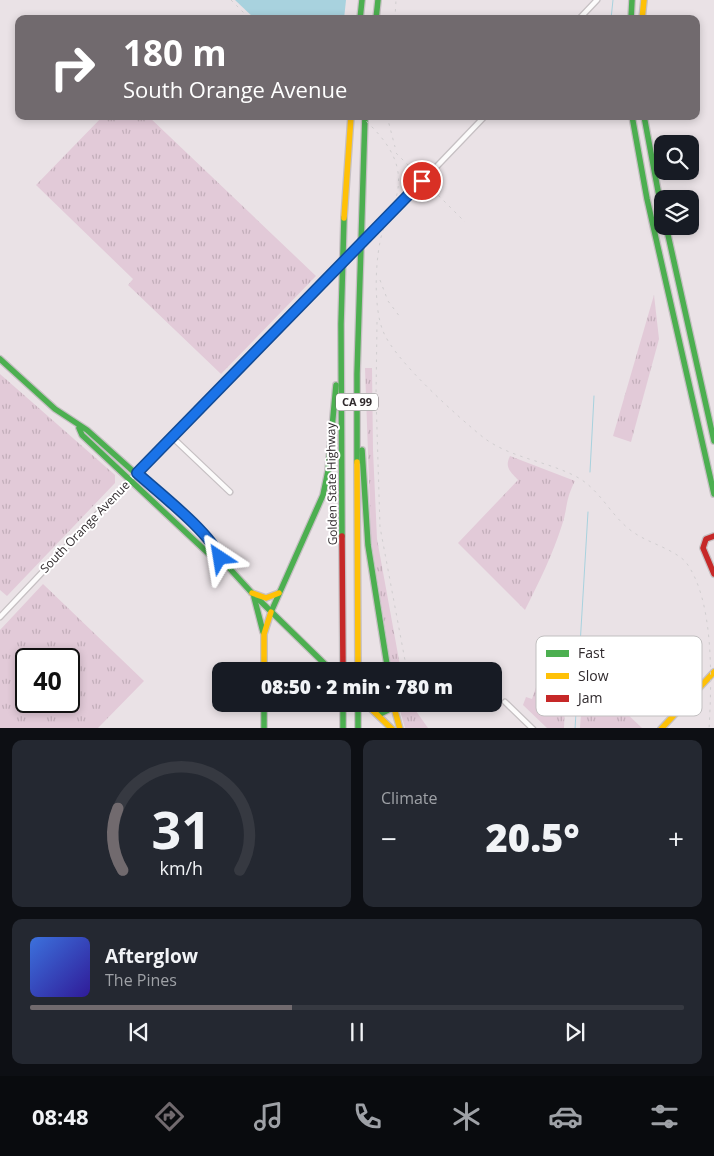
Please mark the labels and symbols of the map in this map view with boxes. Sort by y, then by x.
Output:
pin [401,160,443,202]
road number: CA 99 [336,394,378,411]
street label: Golden State Highway [322,421,341,546]
street label: South Orange Avenue [36,477,133,577]
position arrow [193,531,245,583]
legend [536,636,702,716]
text: Fast [578,643,605,662]
speed limit sign: 40 [15,648,80,713]
text: Slow [578,666,609,685]
text: Jam [576,688,603,707]

